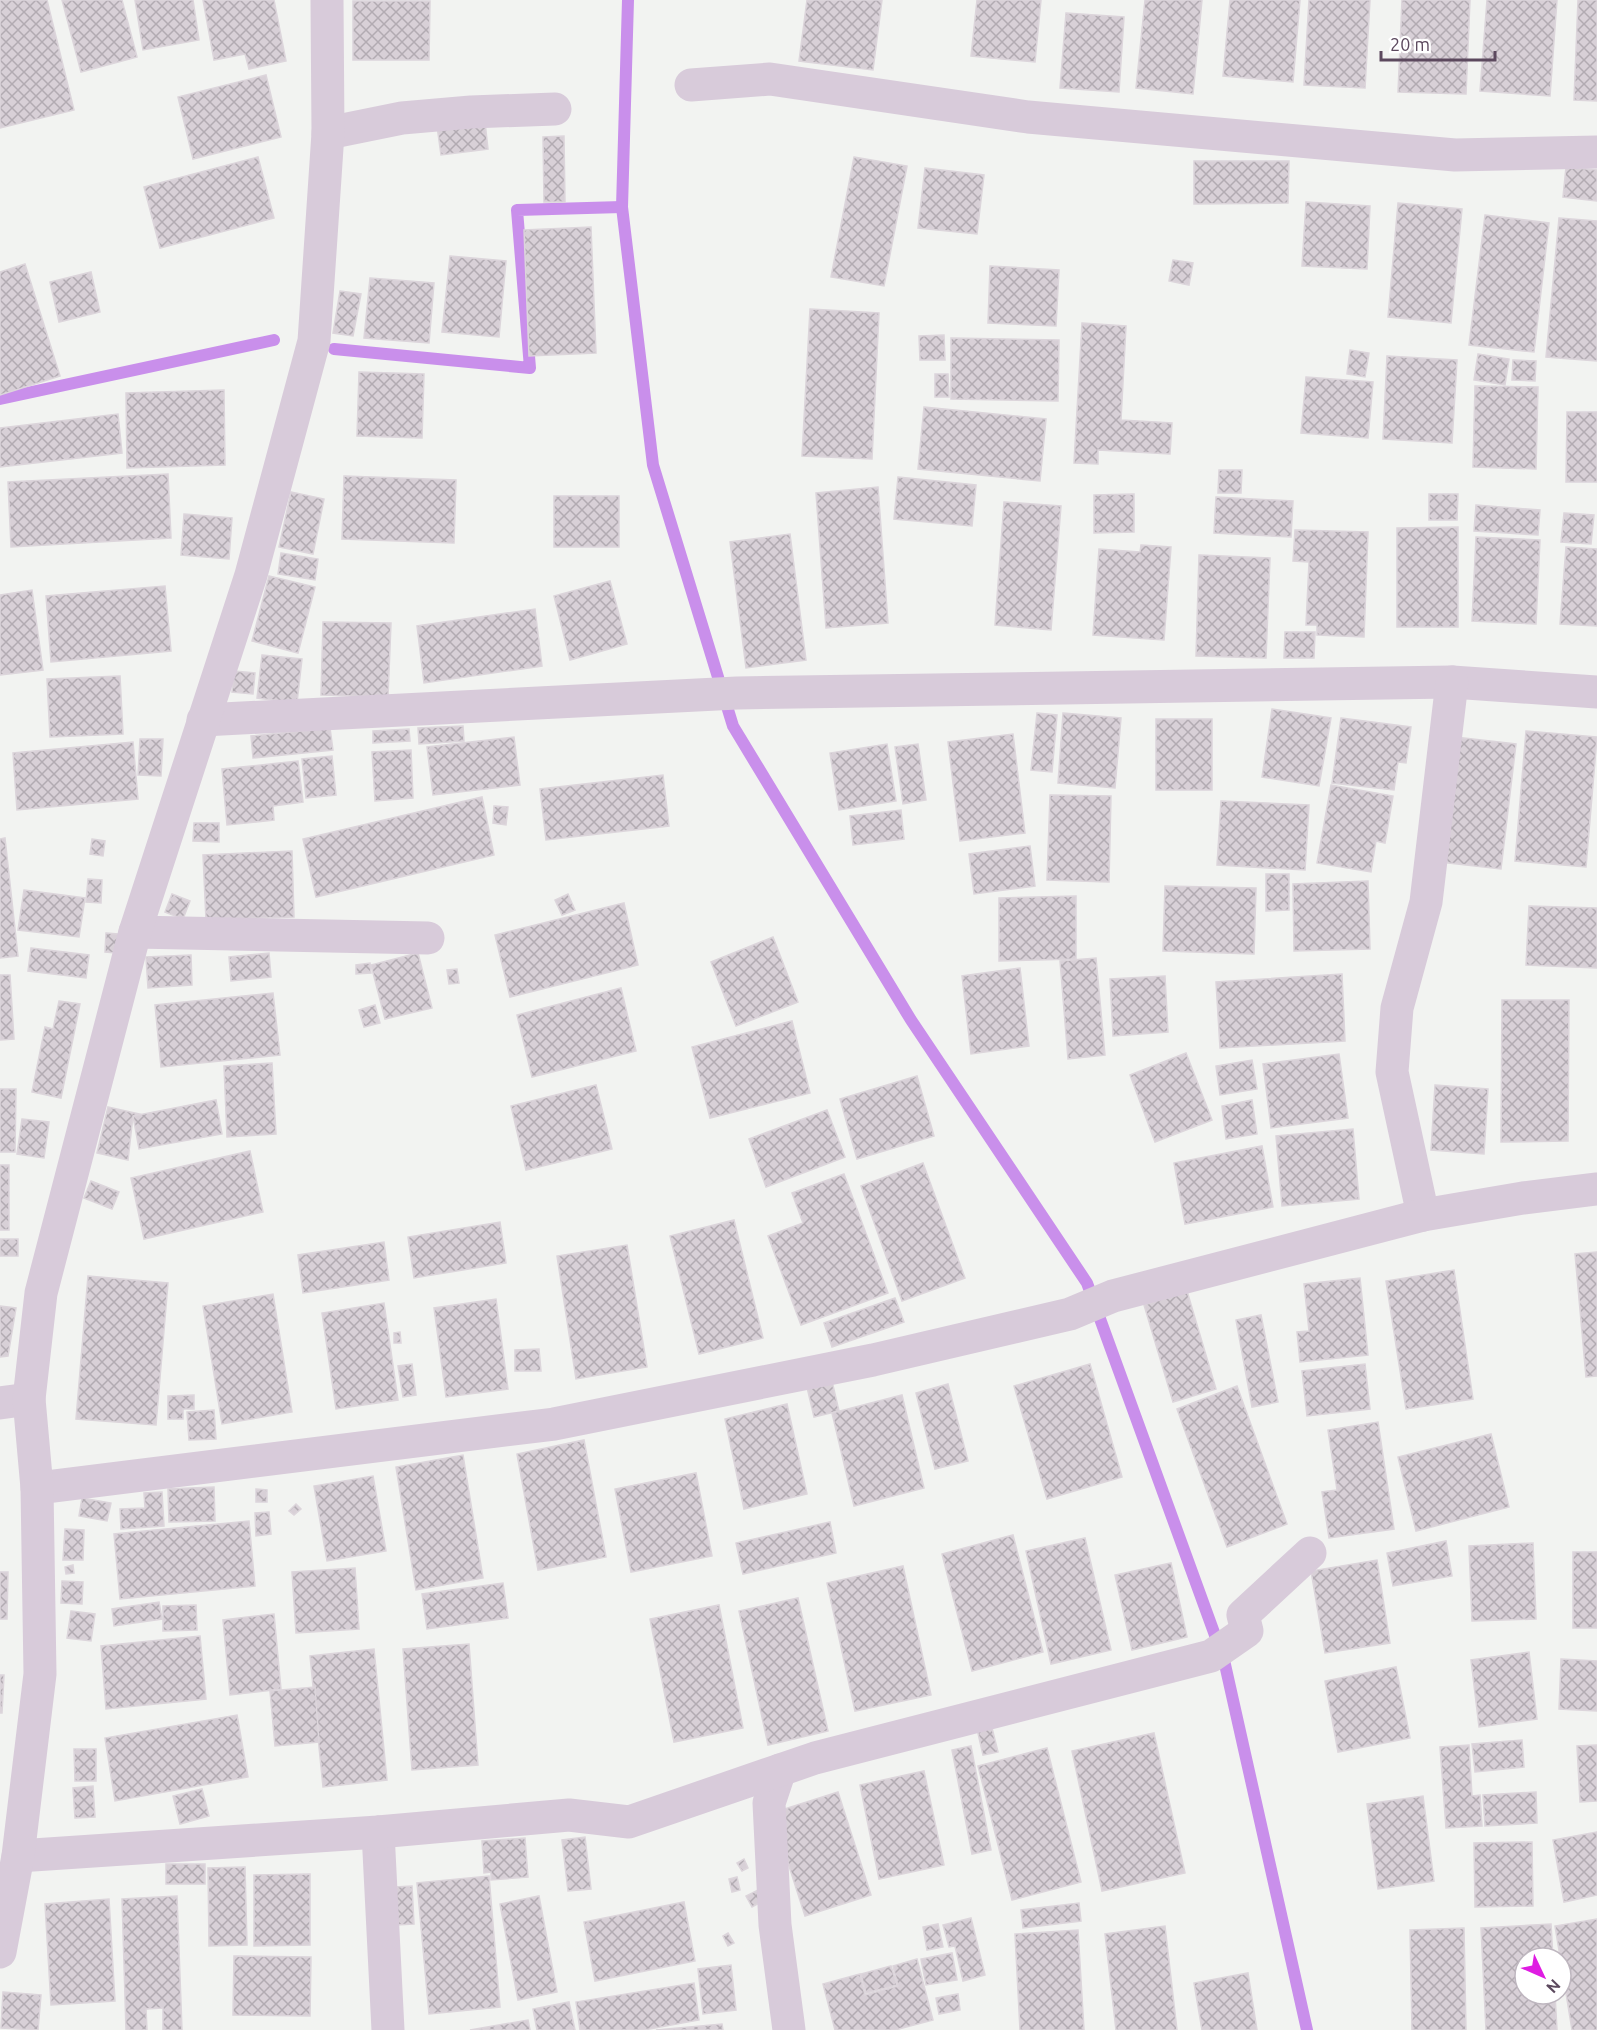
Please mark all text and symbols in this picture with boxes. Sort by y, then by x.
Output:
scale bar [1381,24,1495,62]
text: 20 m [1390,34,1430,54]
north arrow [1513,1946,1573,2006]
text: N [1543,1976,1564,1997]

